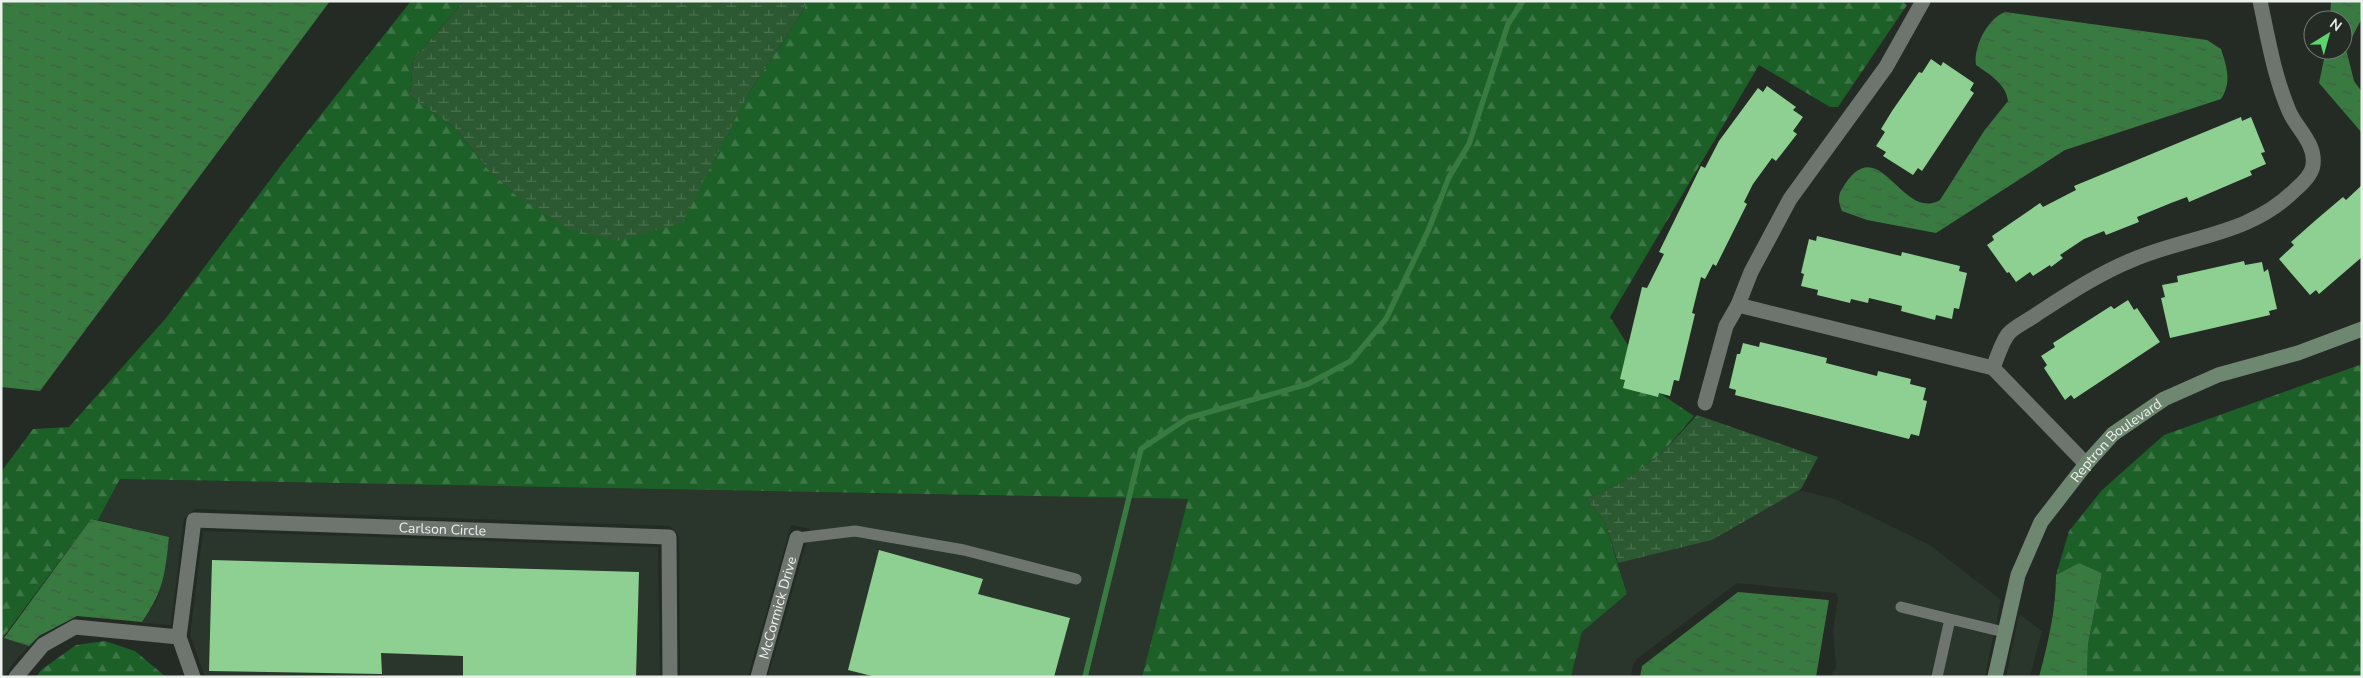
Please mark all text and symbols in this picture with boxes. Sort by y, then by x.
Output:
north arrow [2303,10,2353,60]
text: N [2326,14,2345,36]
street label: Reptron Boulevard [2066,394,2165,486]
street label: Carlson Circle [398,518,487,540]
street label: McCormick Drive [754,554,801,661]

